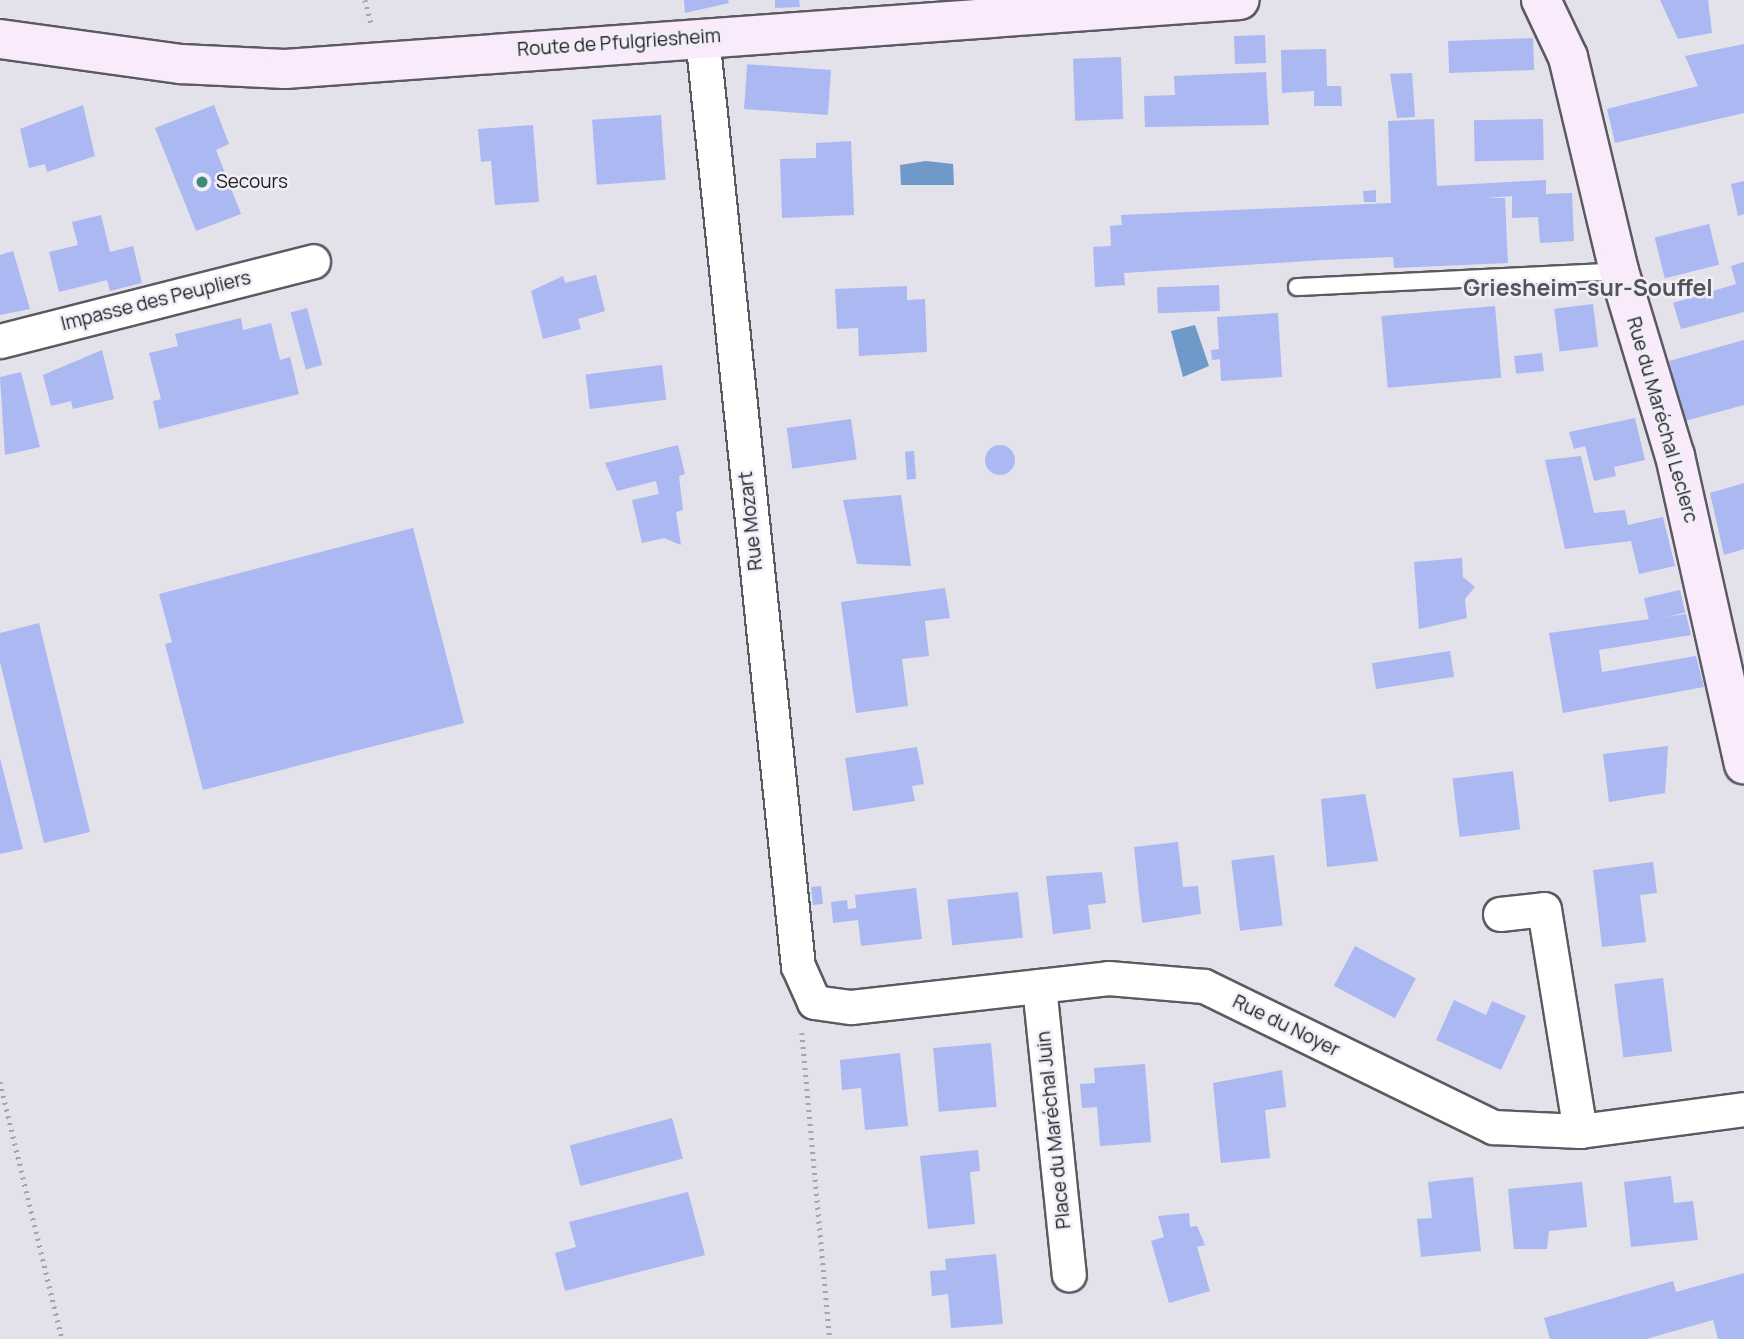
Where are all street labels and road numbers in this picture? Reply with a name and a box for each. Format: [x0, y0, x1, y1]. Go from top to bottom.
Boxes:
street label: Route de Pfulgriesheim [516, 25, 722, 61]
street label: Impasse des Peupliers [59, 266, 253, 336]
street label: Rue du Maréchal Leclerc [1622, 314, 1702, 526]
street label: Rue Mozart [734, 470, 768, 572]
street label: Rue du Noyer [1229, 990, 1343, 1062]
street label: Place du Maréchal Juin [1032, 1030, 1076, 1230]

